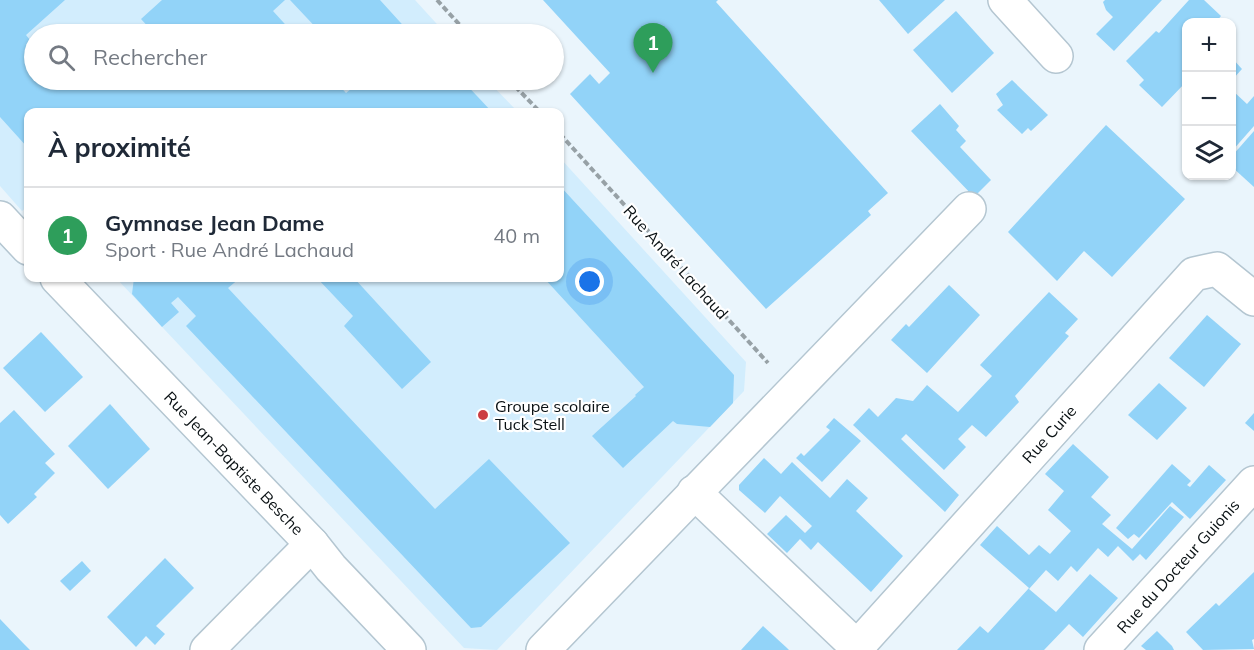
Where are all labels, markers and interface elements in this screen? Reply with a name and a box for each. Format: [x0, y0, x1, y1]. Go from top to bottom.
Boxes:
map controls [1182, 18, 1236, 180]
button: + [1182, 18, 1236, 72]
pin: 1 [634, 23, 672, 73]
search box [24, 24, 564, 90]
icon: search [45, 41, 78, 74]
text: Rechercher [93, 43, 207, 71]
button: − [1182, 72, 1236, 126]
button: layers [1182, 126, 1236, 180]
text: À proximité [48, 131, 191, 164]
street label: Rue André Lachaud [620, 201, 732, 323]
text: Gymnase Jean Dame [105, 209, 324, 237]
text: 1 [62, 223, 74, 248]
text: 40 m [493, 223, 540, 248]
text: Sport · Rue André Lachaud [105, 237, 354, 262]
your location [575, 267, 604, 296]
street label: Rue Jean-Baptiste Besche [160, 387, 308, 539]
place label: Groupe scolaire Tuck Stell [495, 396, 610, 434]
street label: Rue Curie [1018, 401, 1080, 467]
marker: Groupe scolaire Tuck Stell [476, 408, 490, 422]
street label: Rue du Docteur Guionis [1112, 495, 1244, 637]

